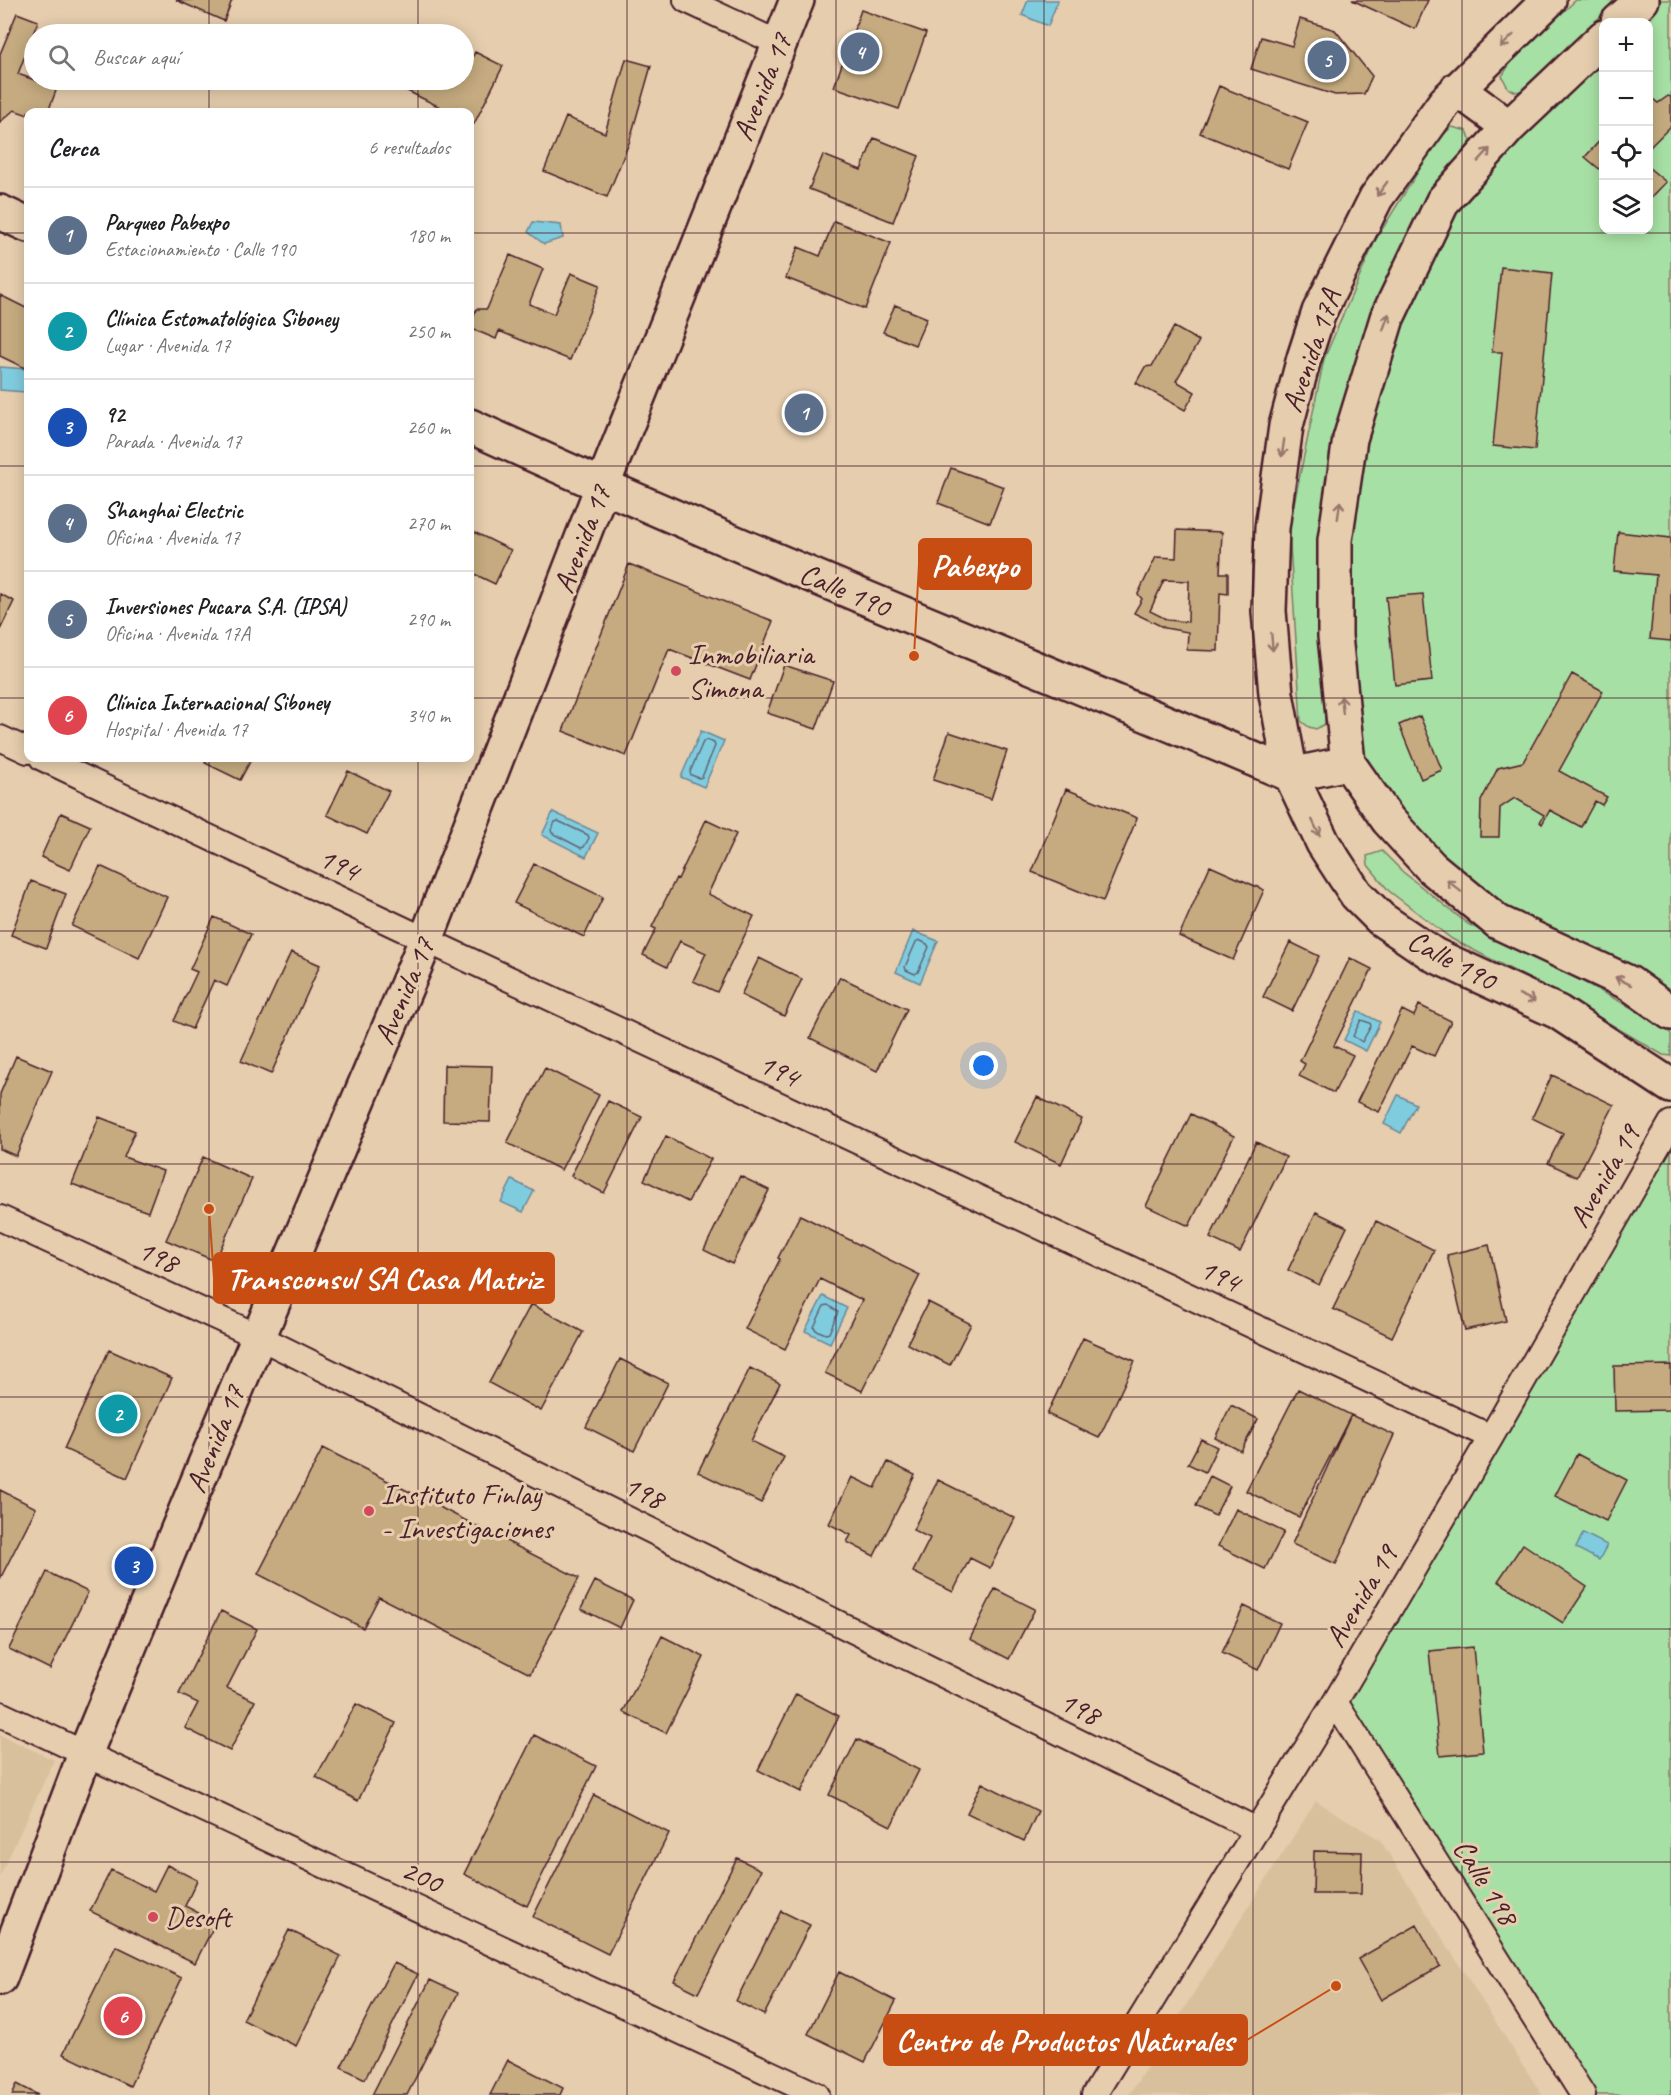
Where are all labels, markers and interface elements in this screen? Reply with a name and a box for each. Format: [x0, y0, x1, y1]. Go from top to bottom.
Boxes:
map controls [1599, 18, 1653, 234]
button: + [1599, 18, 1653, 72]
search box [24, 24, 474, 90]
street label: Avenida 17 [723, 27, 801, 146]
pin: 4 [840, 29, 880, 74]
one-way arrow [1500, 33, 1515, 48]
pin: 5 [1308, 38, 1346, 82]
icon: search [45, 41, 78, 74]
text: Buscar aquí [93, 43, 179, 71]
button: − [1599, 72, 1653, 126]
button: locate [1599, 126, 1653, 180]
text: Cerca [48, 131, 98, 164]
text: 6 resultados [368, 135, 450, 160]
one-way arrow [1477, 148, 1491, 163]
one-way arrow [1376, 180, 1388, 196]
button: layers [1599, 180, 1653, 234]
text: Parqueo Pabexpo [105, 209, 228, 237]
text: 1 [63, 223, 72, 248]
text: 180 m [407, 223, 450, 248]
text: Estacionamiento · Calle 190 [105, 237, 296, 262]
street label: Avenida 17A [1272, 283, 1350, 417]
text: Clínica Estomatológica Siboney [105, 305, 338, 333]
one-way arrow [1382, 313, 1393, 332]
text: 2 [63, 319, 72, 344]
text: 250 m [407, 319, 450, 344]
text: Lugar · Avenida 17 [105, 333, 231, 358]
pin: 1 [784, 390, 824, 436]
text: 92 [105, 401, 125, 429]
text: 3 [63, 415, 72, 440]
text: 260 m [407, 415, 450, 440]
text: Parada · Avenida 17 [105, 429, 242, 454]
one-way arrow [1278, 437, 1289, 457]
street label: Avenida 17 [544, 478, 620, 598]
text: Shanghai Electric [105, 497, 243, 525]
one-way arrow [1334, 501, 1345, 521]
text: 4 [63, 511, 72, 536]
text: 270 m [407, 511, 450, 536]
text: Oficina · Avenida 17 [105, 525, 240, 550]
callout: Pabexpo [919, 539, 1031, 589]
text: Pabexpo [931, 545, 1021, 586]
street label: Calle 190 [794, 554, 898, 627]
text: Inversiones Pucara S.A. (IPSA) [105, 593, 346, 621]
text: 5 [63, 607, 72, 632]
text: 290 m [407, 607, 450, 632]
text: Oficina · Avenida 17A [105, 621, 250, 646]
one-way arrow [1266, 631, 1277, 651]
place label: Inmobiliaria Simona [688, 635, 816, 707]
marker: Inmobiliaria Simona [669, 664, 683, 678]
text: Clínica Internacional Siboney [105, 689, 329, 717]
one-way arrow [1336, 695, 1347, 715]
text: 6 [63, 703, 72, 728]
text: 340 m [407, 703, 450, 728]
text: Hospital · Avenida 17 [105, 717, 248, 742]
one-way arrow [1310, 819, 1322, 837]
street label: 194 [313, 838, 368, 891]
one-way arrow [1447, 879, 1462, 893]
street label: Calle 190 [1401, 921, 1505, 1000]
street label: Avenida 17 [365, 931, 444, 1050]
one-way arrow [1614, 974, 1632, 986]
one-way arrow [1517, 993, 1535, 1004]
street label: 194 [753, 1044, 808, 1097]
your location [969, 1051, 998, 1080]
street label: Avenida 19 [1560, 1116, 1650, 1234]
street label: 198 [132, 1230, 187, 1283]
street label: 194 [1194, 1249, 1249, 1302]
callout: Transconsul SA Casa Matriz [214, 1253, 554, 1303]
text: Transconsul SA Casa Matriz [226, 1258, 546, 1299]
street label: Avenida 17 [176, 1379, 254, 1498]
pin: 2 [98, 1392, 138, 1436]
street label: 198 [617, 1466, 673, 1519]
place label: Instituto Finlay - Investigaciones [381, 1475, 555, 1547]
marker: Instituto Finlay - Investigaciones [362, 1504, 376, 1518]
street label: Avenida 19 [1316, 1536, 1407, 1654]
pin: 3 [114, 1544, 154, 1588]
street label: 198 [1053, 1682, 1109, 1735]
street label: Calle 198 [1445, 1832, 1529, 1934]
street label: 200 [396, 1850, 451, 1903]
place label: Desoft [165, 1898, 233, 1936]
marker: Desoft [146, 1910, 160, 1924]
pin: 6 [104, 1994, 142, 2038]
callout: Centro de Productos Naturales [884, 2015, 1247, 2065]
text: Centro de Productos Naturales [896, 2020, 1237, 2061]

